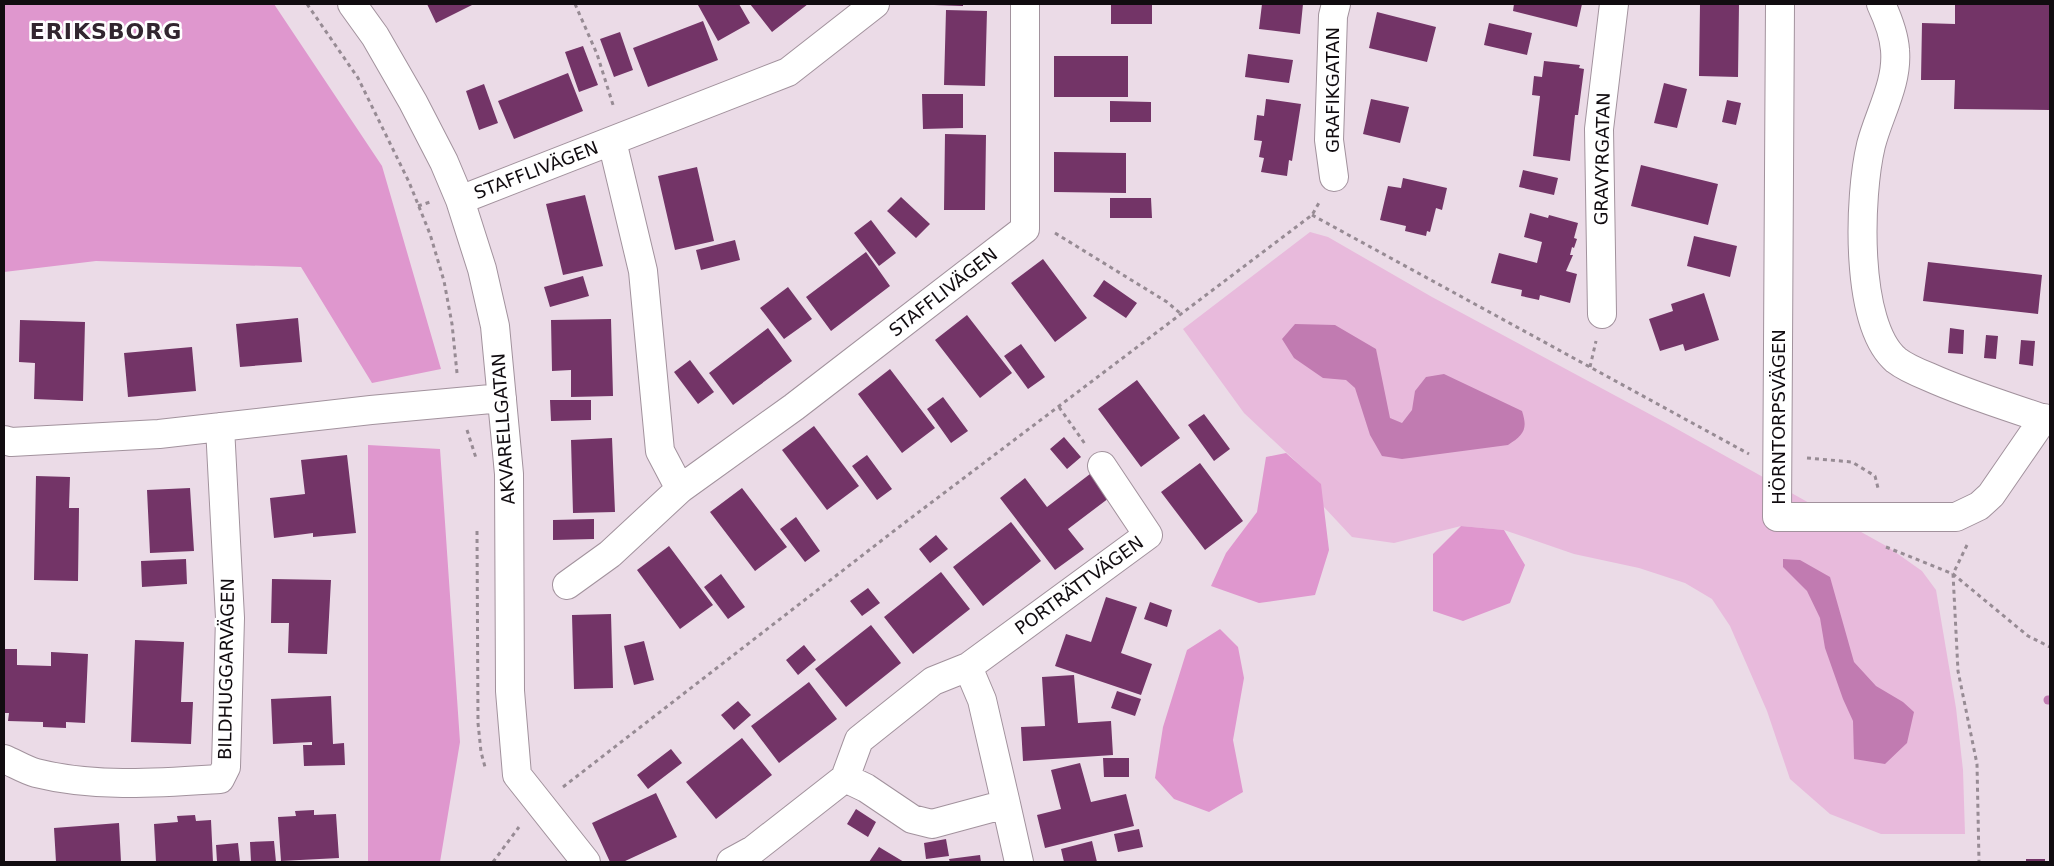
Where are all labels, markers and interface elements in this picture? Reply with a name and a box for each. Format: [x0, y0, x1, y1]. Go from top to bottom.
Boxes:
district label: ERIKSBORG [30, 19, 182, 44]
street label: GRAFIKGATAN [1322, 27, 1343, 153]
street label: GRAVYRGATAN [1590, 92, 1614, 226]
street label: STAFFLIVÄGEN [471, 137, 601, 203]
street label: STAFFLIVÄGEN [885, 243, 1001, 341]
street label: HÖRNTORPSVÄGEN [1768, 329, 1789, 505]
street label: AKVARELLGATAN [487, 353, 519, 505]
street label: PORTRÄTTVÄGEN [1011, 531, 1147, 639]
street label: BILDHUGGARVÄGEN [214, 578, 238, 760]

